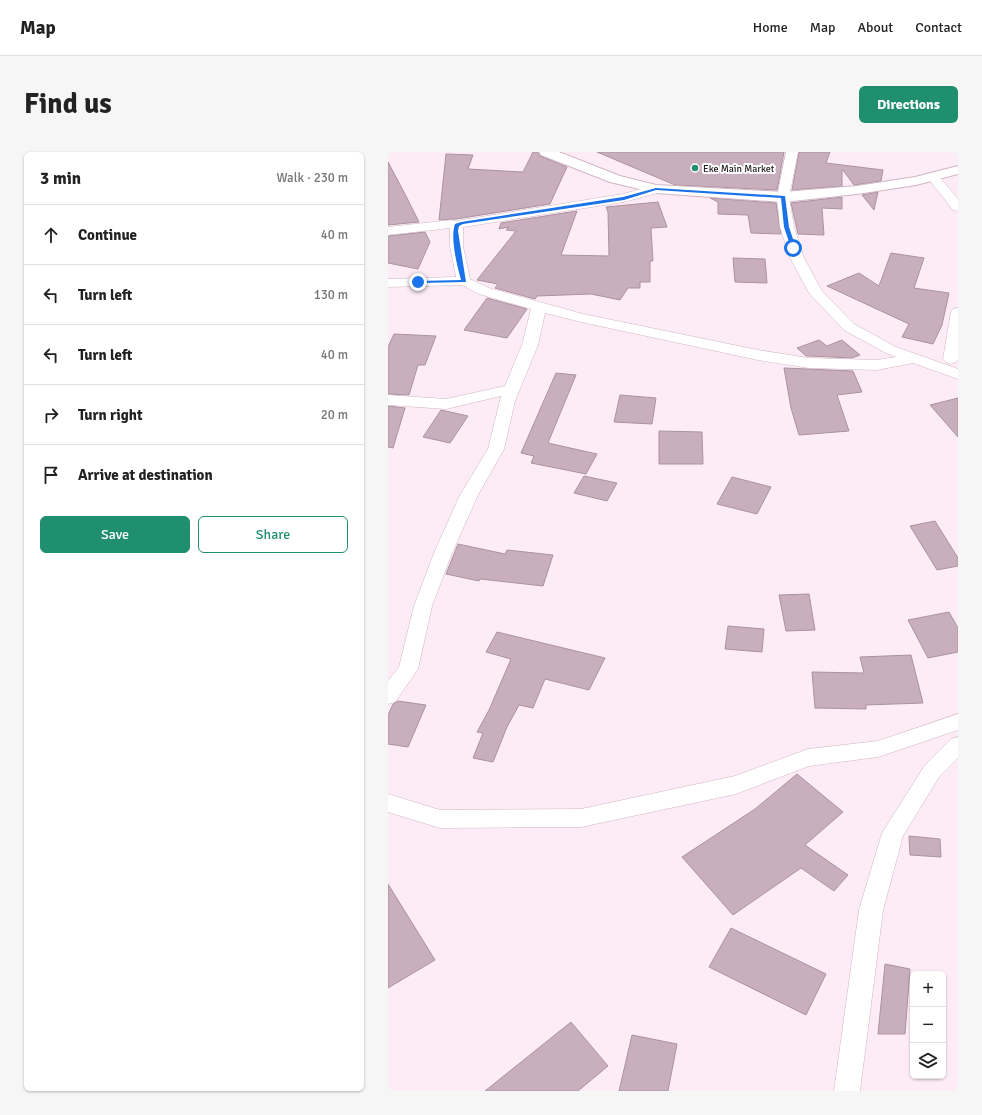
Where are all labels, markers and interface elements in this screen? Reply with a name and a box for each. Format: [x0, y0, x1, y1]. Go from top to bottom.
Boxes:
text: Map [20, 16, 56, 40]
text: Home [753, 19, 788, 36]
text: Map [810, 19, 835, 36]
text: About [857, 19, 893, 36]
text: Contact [915, 19, 962, 36]
button: Directions [859, 86, 958, 123]
text: Find us [24, 87, 112, 121]
marker: Eke Main Market [690, 163, 700, 173]
place label: Eke Main Market [703, 163, 775, 175]
text: 3 min [40, 168, 81, 189]
text: Walk · 230 m [277, 170, 348, 186]
icon: ahead [40, 224, 62, 246]
text: Continue [78, 226, 137, 244]
text: 40 m [321, 227, 348, 243]
route start [784, 239, 802, 257]
route end [409, 273, 427, 291]
icon: left [40, 284, 62, 306]
text: Turn left [78, 286, 132, 304]
text: 130 m [314, 287, 348, 303]
icon: left [40, 344, 62, 366]
text: Turn left [78, 346, 132, 364]
text: 40 m [321, 347, 348, 363]
icon: right [40, 404, 62, 426]
text: Turn right [78, 406, 143, 424]
text: 20 m [321, 407, 348, 423]
icon: arrive [40, 464, 62, 486]
text: Arrive at destination [78, 466, 213, 484]
button: Save [40, 516, 190, 553]
button: Share [198, 516, 348, 553]
map controls [910, 971, 946, 1079]
button: + [910, 971, 946, 1007]
button: − [910, 1007, 946, 1043]
button: layers [910, 1043, 946, 1079]

